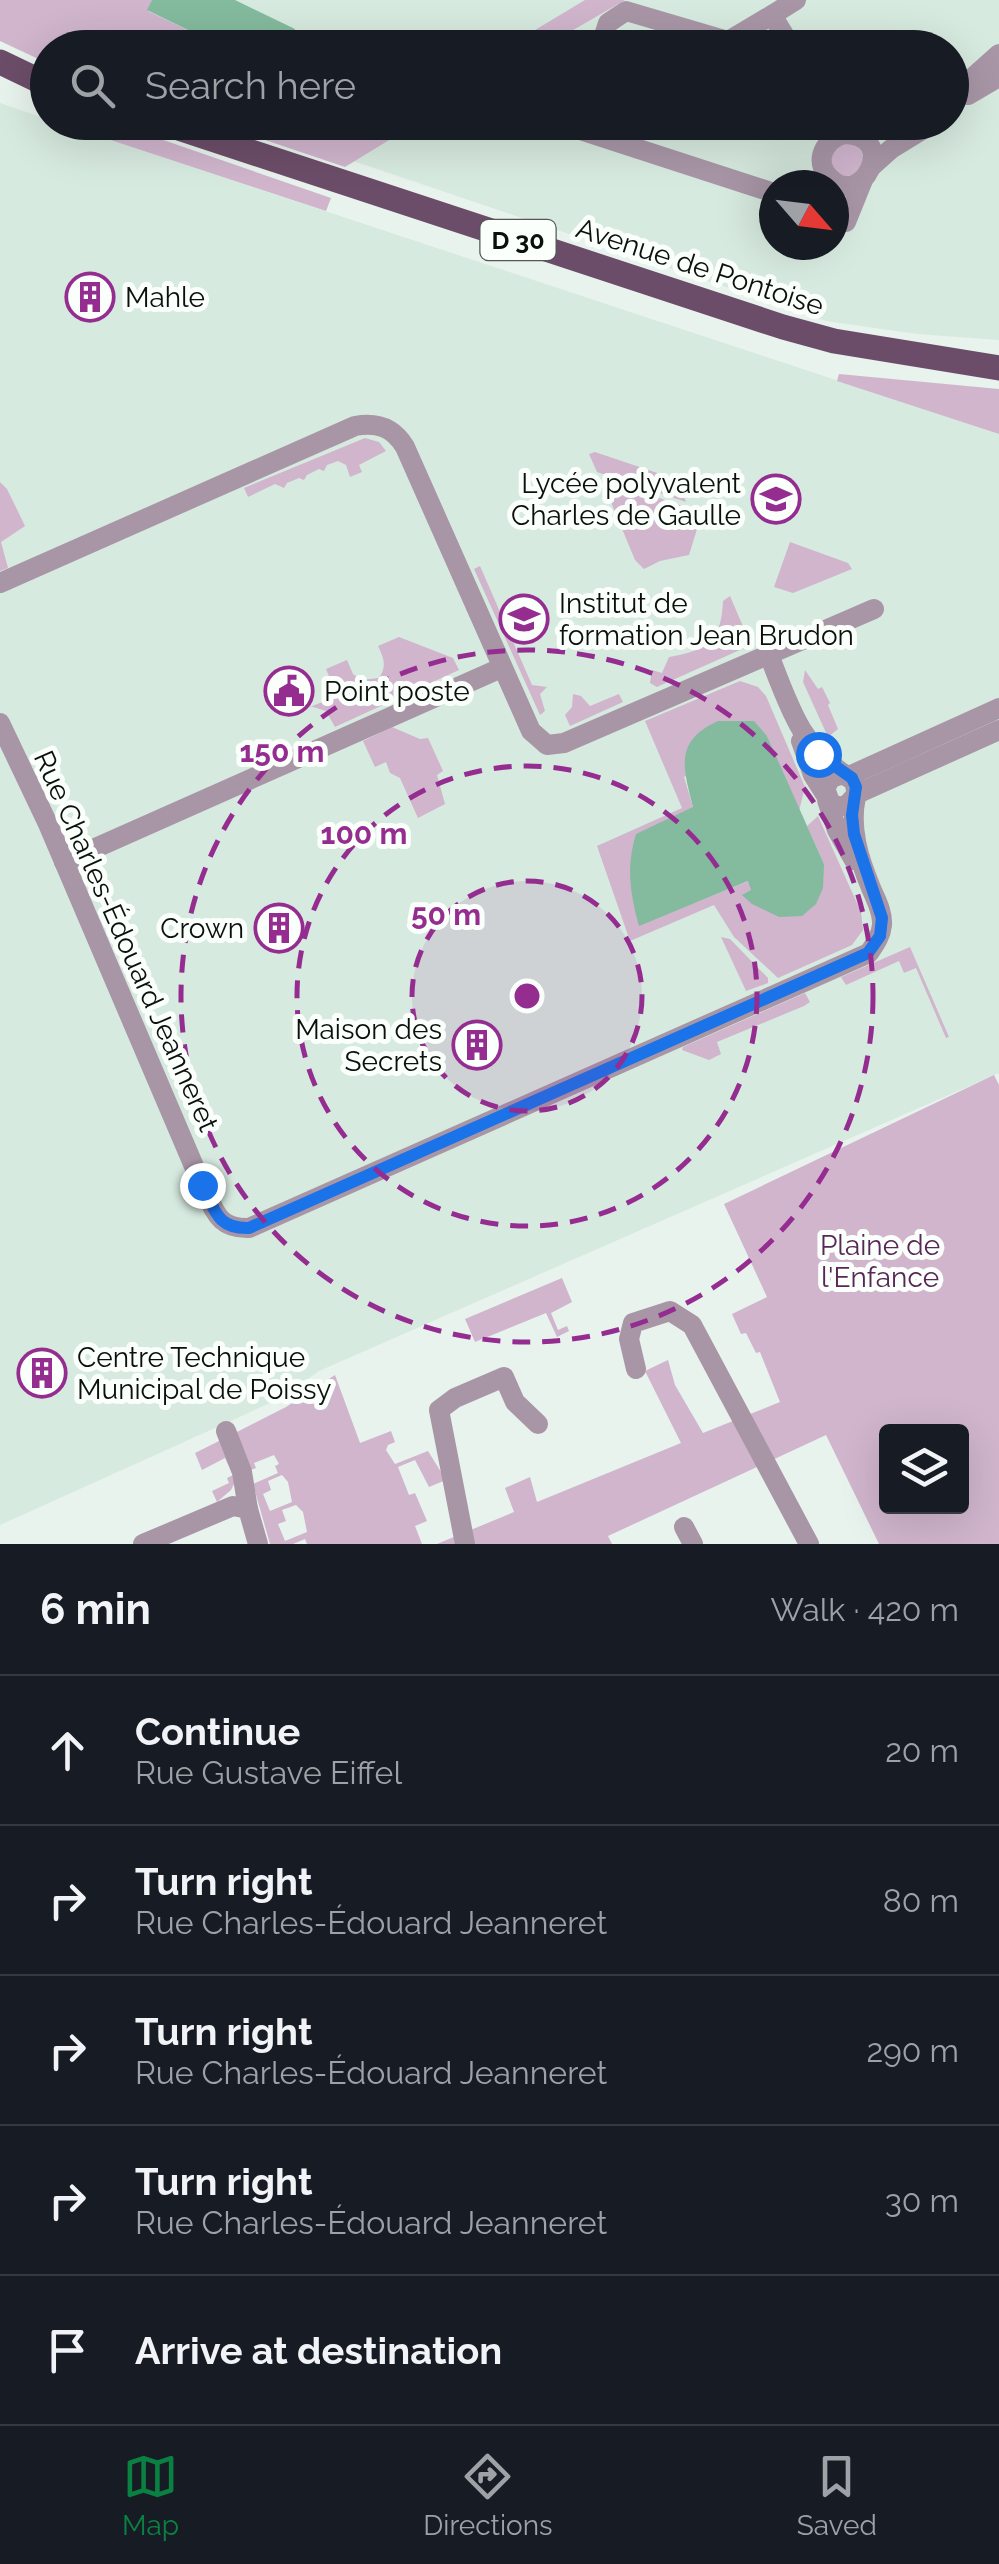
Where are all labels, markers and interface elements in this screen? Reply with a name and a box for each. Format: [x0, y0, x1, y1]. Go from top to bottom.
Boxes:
search box [30, 30, 969, 140]
icon: search [65, 58, 120, 113]
text: Search here [145, 63, 356, 108]
north arrow [759, 170, 849, 260]
street label: Avenue de Pontoise [572, 211, 828, 323]
road number: D 30 [480, 220, 556, 260]
building icon: Mahle [64, 271, 116, 323]
place label: Mahle [125, 281, 205, 314]
place label: Lycée polyvalent Charles de Gaulle [511, 467, 742, 532]
school or university icon: Lycée polyvalent Charles de Gaulle [750, 473, 802, 525]
place label: Institut de formation Jean Brudon [559, 587, 854, 652]
school or university icon: Institut de formation Jean Brudon [498, 593, 550, 645]
public building icon: Point poste [263, 665, 315, 717]
place label: Point poste [324, 675, 470, 708]
route start [796, 732, 842, 778]
text: 150 m [240, 734, 325, 769]
street label: Rue Charles-Édouard Jeanneret [27, 746, 225, 1137]
text: 100 m [321, 816, 407, 851]
text: 50 m [411, 897, 481, 932]
building icon: Crown [253, 902, 305, 954]
place label: Crown [160, 912, 244, 945]
centre of rings [509, 978, 545, 1014]
place label: Maison des Secrets [295, 1013, 442, 1078]
building icon: Maison des Secrets [451, 1019, 503, 1071]
route end [180, 1163, 226, 1209]
park label: Plaine de l'Enfance [820, 1229, 940, 1294]
place label: Centre Technique Municipal de Poissy [77, 1341, 331, 1406]
building icon: Centre Technique Municipal de Poissy [16, 1347, 68, 1399]
map controls [879, 1424, 969, 1514]
button: layers [879, 1424, 969, 1514]
text: 6 min [40, 1585, 151, 1634]
text: Walk · 420 m [770, 1591, 959, 1628]
text: Continue [135, 1709, 300, 1754]
icon: ahead [40, 1723, 95, 1778]
text: 20 m [885, 1732, 959, 1769]
text: Rue Gustave Eiffel [135, 1754, 402, 1791]
text: Turn right [135, 1859, 312, 1904]
icon: right [40, 1873, 95, 1928]
text: 80 m [883, 1882, 959, 1919]
text: Rue Charles-Édouard Jeanneret [135, 1904, 607, 1941]
text: Turn right [135, 2009, 312, 2054]
icon: right [40, 2023, 95, 2078]
text: 290 m [866, 2032, 959, 2069]
text: Rue Charles-Édouard Jeanneret [135, 2054, 607, 2091]
text: Turn right [135, 2159, 312, 2204]
icon: right [40, 2173, 95, 2228]
text: 30 m [885, 2182, 959, 2219]
text: Rue Charles-Édouard Jeanneret [135, 2204, 607, 2241]
icon: arrive [40, 2323, 95, 2378]
text: Arrive at destination [135, 2328, 502, 2373]
tab: Map [122, 2449, 179, 2542]
tab: Directions [423, 2449, 553, 2542]
tab: Saved [797, 2449, 877, 2542]

